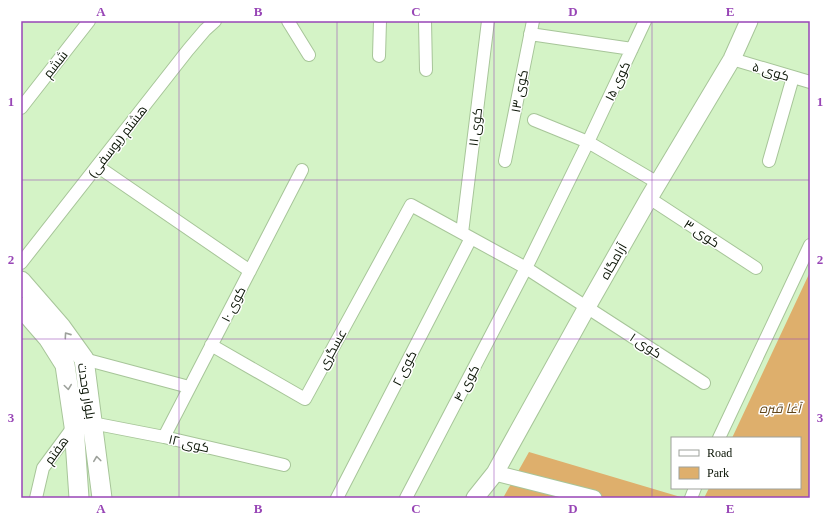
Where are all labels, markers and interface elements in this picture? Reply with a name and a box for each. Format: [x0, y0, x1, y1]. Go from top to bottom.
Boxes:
text: A [96, 4, 106, 19]
text: B [254, 4, 263, 19]
text: C [411, 4, 421, 19]
text: D [568, 4, 578, 19]
text: E [726, 4, 734, 19]
street label: ششم [40, 48, 72, 82]
street label: کوی ۱۵ [602, 59, 633, 103]
street label: کوی ۵ [751, 59, 791, 84]
street label: کوی ۱۳ [508, 68, 531, 114]
text: 1 [8, 94, 14, 109]
text: 1 [817, 94, 823, 109]
street label: هشتم (یوسفی) [85, 102, 152, 182]
street label: کوی ۱۱ [466, 107, 485, 147]
street label: کوی ۳ [681, 216, 722, 250]
street label: آرامگاه [597, 240, 630, 282]
text: 2 [8, 252, 14, 267]
text: 2 [817, 252, 823, 267]
street label: کوی ۱۰ [218, 284, 249, 324]
street label: عسگری [315, 327, 350, 372]
street label: کوی ۱ [627, 330, 664, 361]
one-way arrow [65, 333, 72, 340]
street label: کوی ۲ [389, 348, 420, 388]
street label: بلوار وحدت [75, 362, 98, 420]
street label: کوی ۴ [451, 362, 482, 404]
one-way arrow [63, 384, 72, 390]
park label: آغا قبره [759, 401, 803, 416]
text: 3 [8, 410, 15, 425]
text: 3 [817, 410, 824, 425]
street label: کوی ۱۲ [167, 432, 211, 455]
street label: هفتم [41, 433, 73, 468]
legend [671, 437, 801, 489]
text: Road [707, 446, 732, 460]
one-way arrow [93, 456, 102, 462]
text: Park [707, 466, 729, 480]
text: A [96, 501, 106, 516]
text: B [254, 501, 263, 516]
text: C [411, 501, 421, 516]
text: D [568, 501, 578, 516]
text: E [726, 501, 734, 516]

